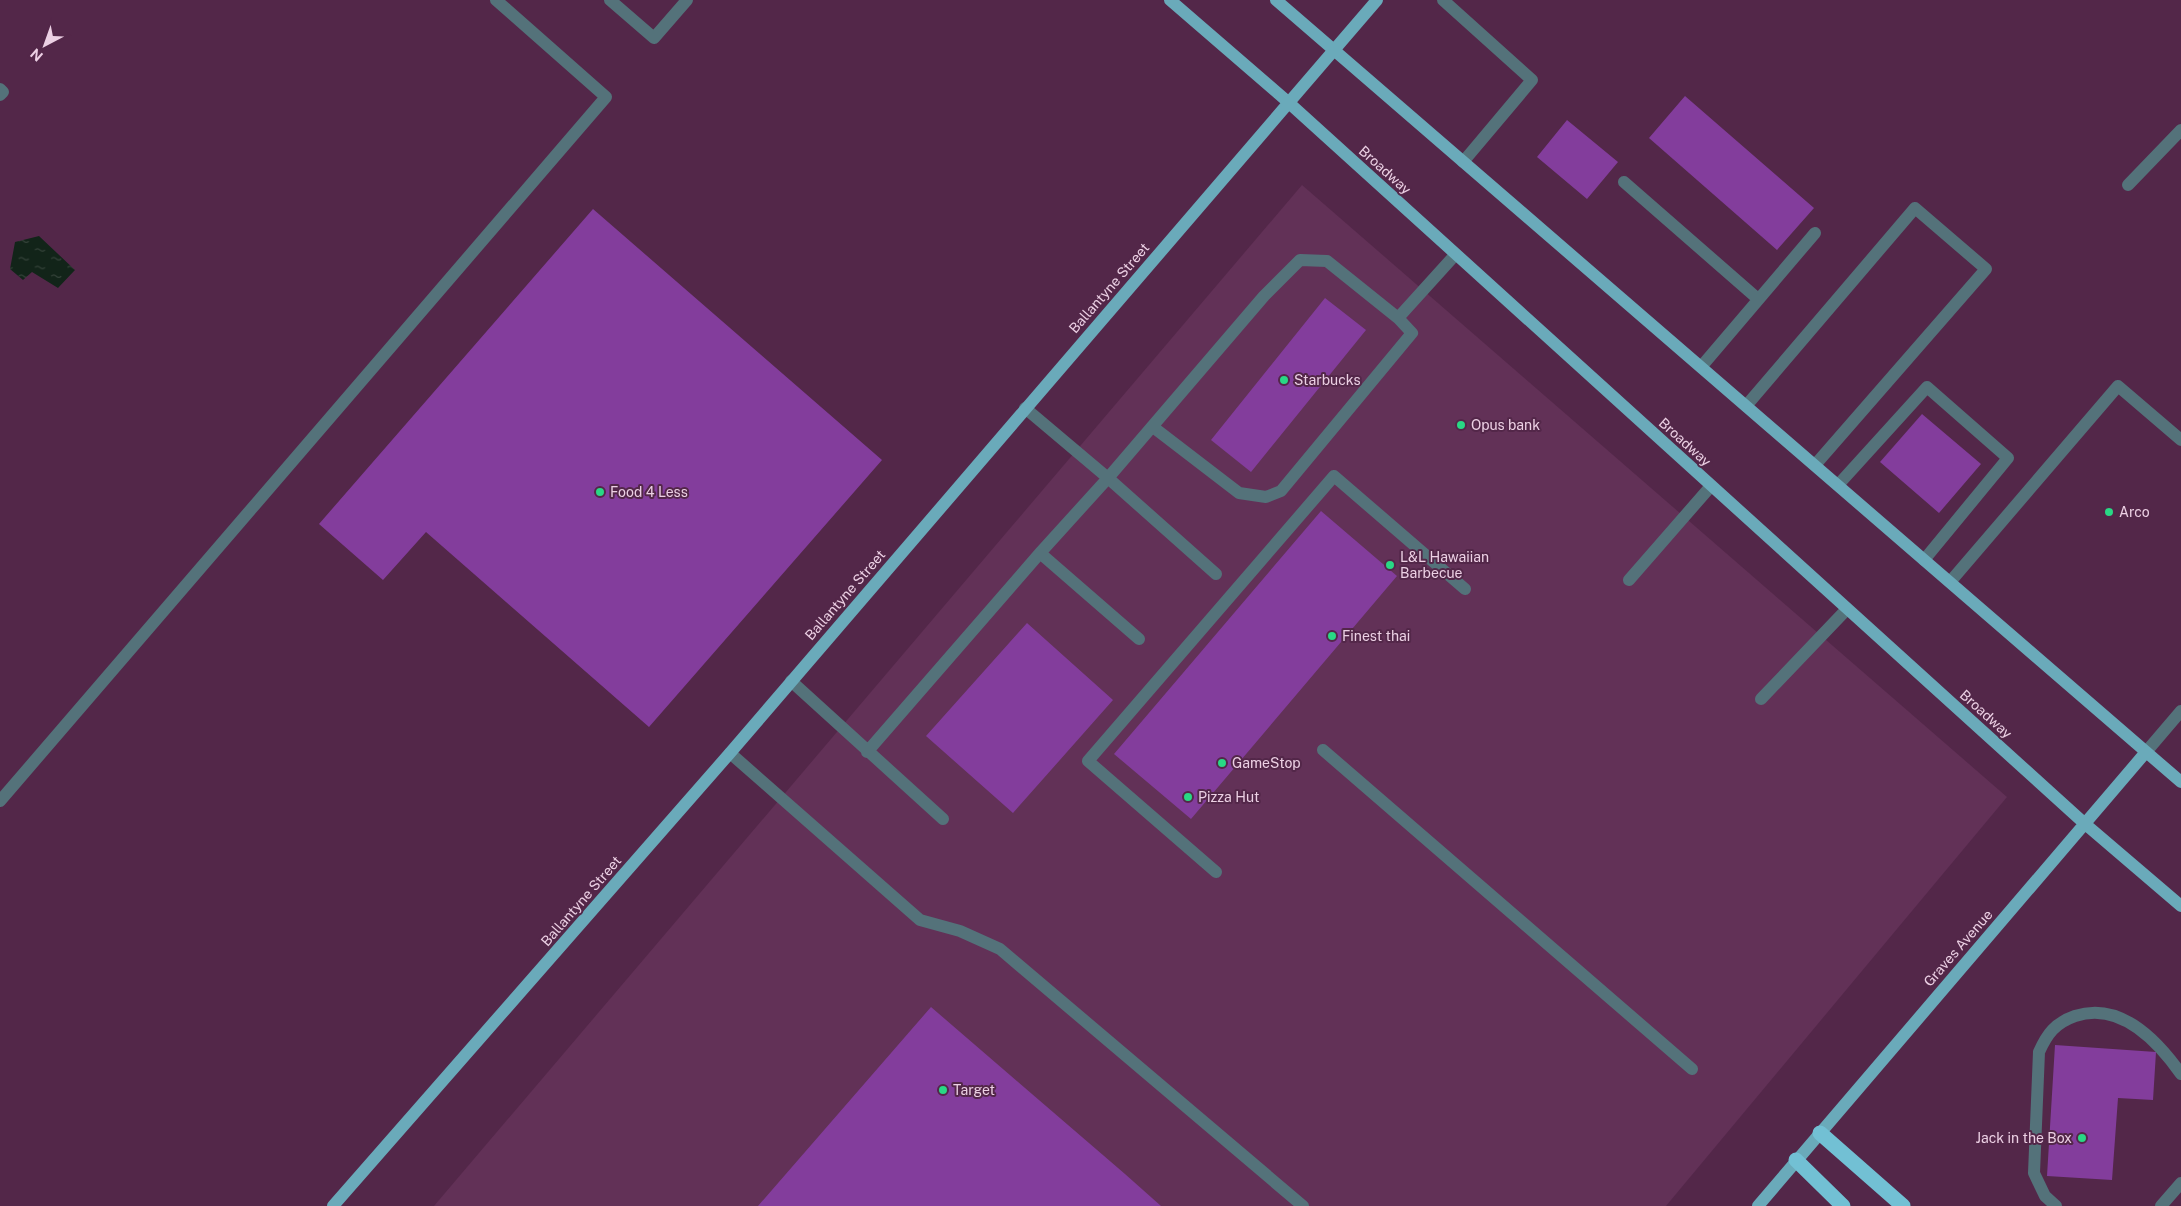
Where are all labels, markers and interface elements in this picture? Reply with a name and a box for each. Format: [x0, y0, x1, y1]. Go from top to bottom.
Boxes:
north arrow [20, 20, 70, 70]
text: N [27, 45, 46, 64]
street label: Broadway [1356, 143, 1415, 198]
street label: Ballantyne Street [1066, 240, 1152, 336]
place label: Starbucks [1294, 372, 1360, 388]
marker: Starbucks [1278, 374, 1290, 386]
street label: Broadway [1656, 415, 1715, 470]
place label: Opus bank [1471, 417, 1540, 433]
marker: Opus bank [1455, 419, 1467, 431]
place label: Food 4 Less [610, 484, 688, 500]
marker: Food 4 Less [594, 486, 606, 498]
place label: Arco [2119, 504, 2150, 520]
marker: Arco [2103, 506, 2115, 518]
street label: Ballantyne Street [802, 547, 888, 643]
place label: L&L Hawaiian Barbecue [1400, 549, 1489, 581]
marker: L&L Hawaiian Barbecue [1384, 559, 1396, 571]
place label: Finest thai [1342, 628, 1410, 644]
marker: Finest thai [1326, 630, 1338, 642]
street label: Broadway [1957, 687, 2016, 742]
place label: GameStop [1232, 755, 1301, 771]
marker: GameStop [1216, 757, 1228, 769]
place label: Pizza Hut [1198, 789, 1260, 805]
marker: Pizza Hut [1182, 791, 1194, 803]
street label: Ballantyne Street [538, 853, 624, 949]
street label: Graves Avenue [1920, 906, 1996, 990]
place label: Target [953, 1082, 995, 1098]
marker: Target [937, 1084, 949, 1096]
place label: Jack in the Box [1975, 1130, 2072, 1146]
marker: Jack in the Box [2076, 1132, 2088, 1144]

